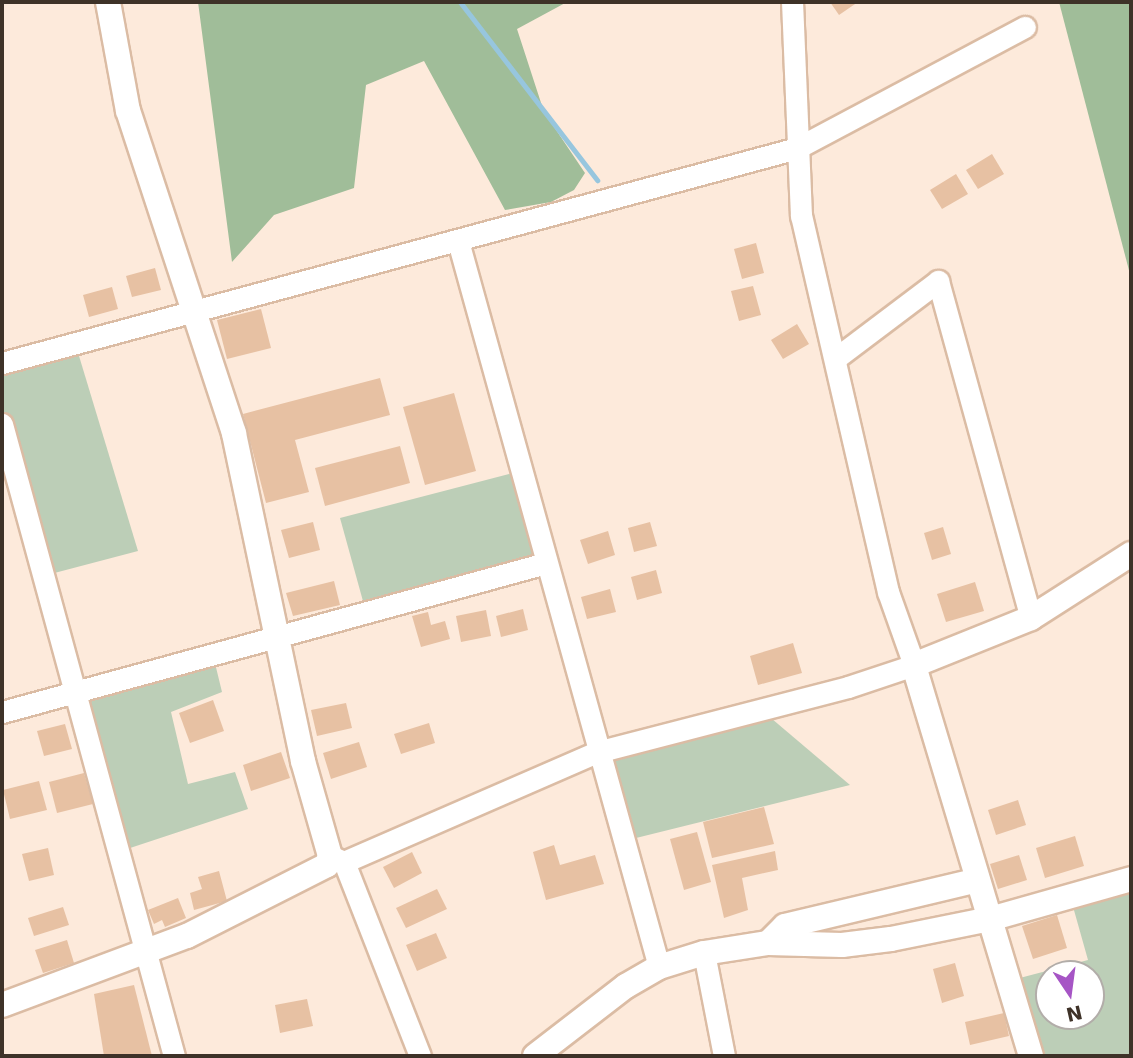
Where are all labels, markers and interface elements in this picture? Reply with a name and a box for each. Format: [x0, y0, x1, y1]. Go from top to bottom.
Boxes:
north arrow [1035, 960, 1105, 1030]
text: N [1064, 1001, 1084, 1026]

